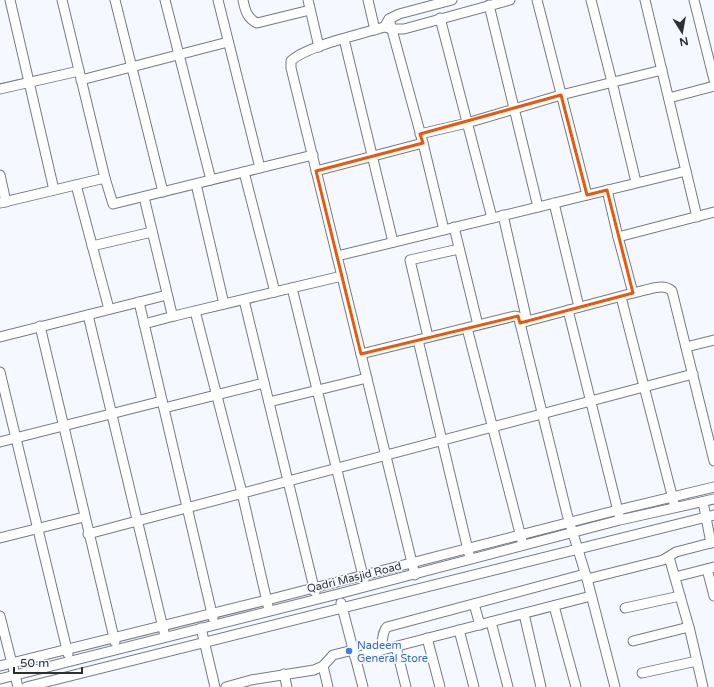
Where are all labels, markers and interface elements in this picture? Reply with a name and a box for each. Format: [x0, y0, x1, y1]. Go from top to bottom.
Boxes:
north arrow [662, 12, 702, 52]
text: N [678, 34, 689, 49]
street label: Qadri Masjid Road [306, 559, 403, 596]
place label: Nadeem General Store [357, 639, 428, 665]
marker: Nadeem General Store [344, 646, 354, 656]
scale bar [14, 649, 82, 675]
text: 50 m [20, 656, 49, 670]

